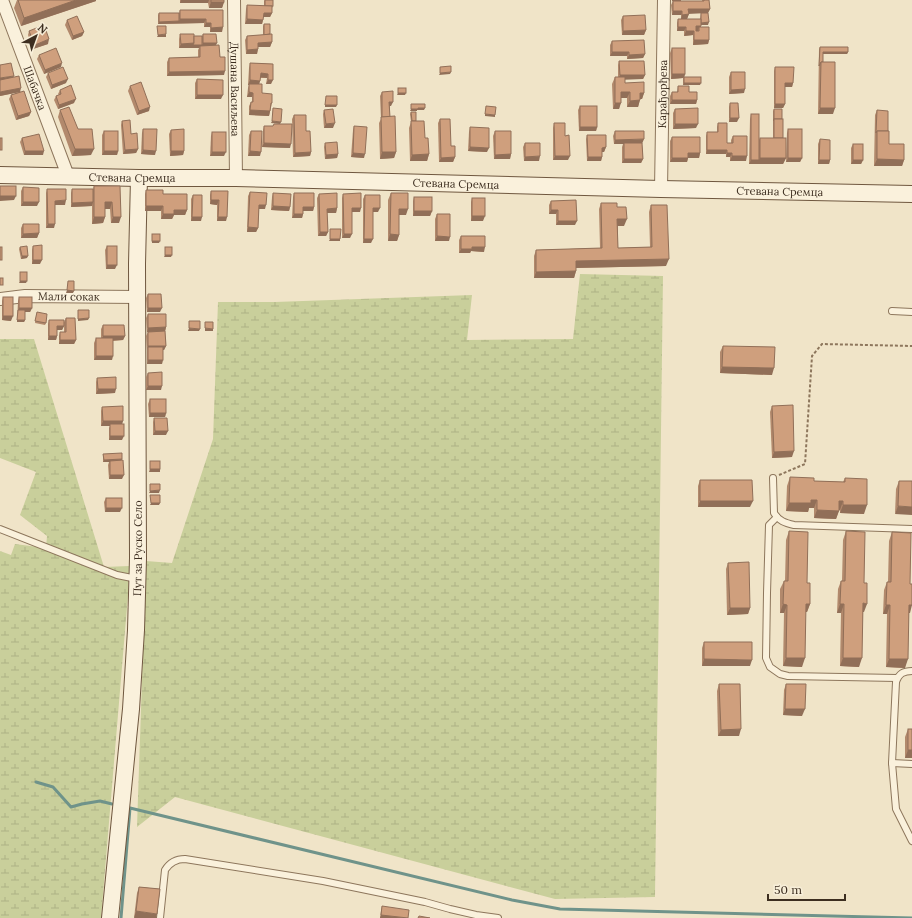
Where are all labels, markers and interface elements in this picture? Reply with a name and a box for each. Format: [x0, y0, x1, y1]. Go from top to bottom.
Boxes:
north arrow [16, 16, 56, 56]
text: N [35, 20, 51, 37]
street label: Душана Васиљева [227, 42, 243, 137]
street label: Карађорђева [655, 59, 670, 128]
street label: Шабачка [20, 64, 50, 112]
street label: Стевана Сремца [88, 170, 176, 185]
street label: Стевана Сремца [412, 176, 500, 192]
street label: Стевана Сремца [736, 184, 824, 199]
street label: Мали сокак [38, 289, 100, 304]
street label: Пут за Руско Село [130, 500, 145, 596]
scale bar [768, 876, 845, 902]
text: 50 m [774, 882, 802, 897]

